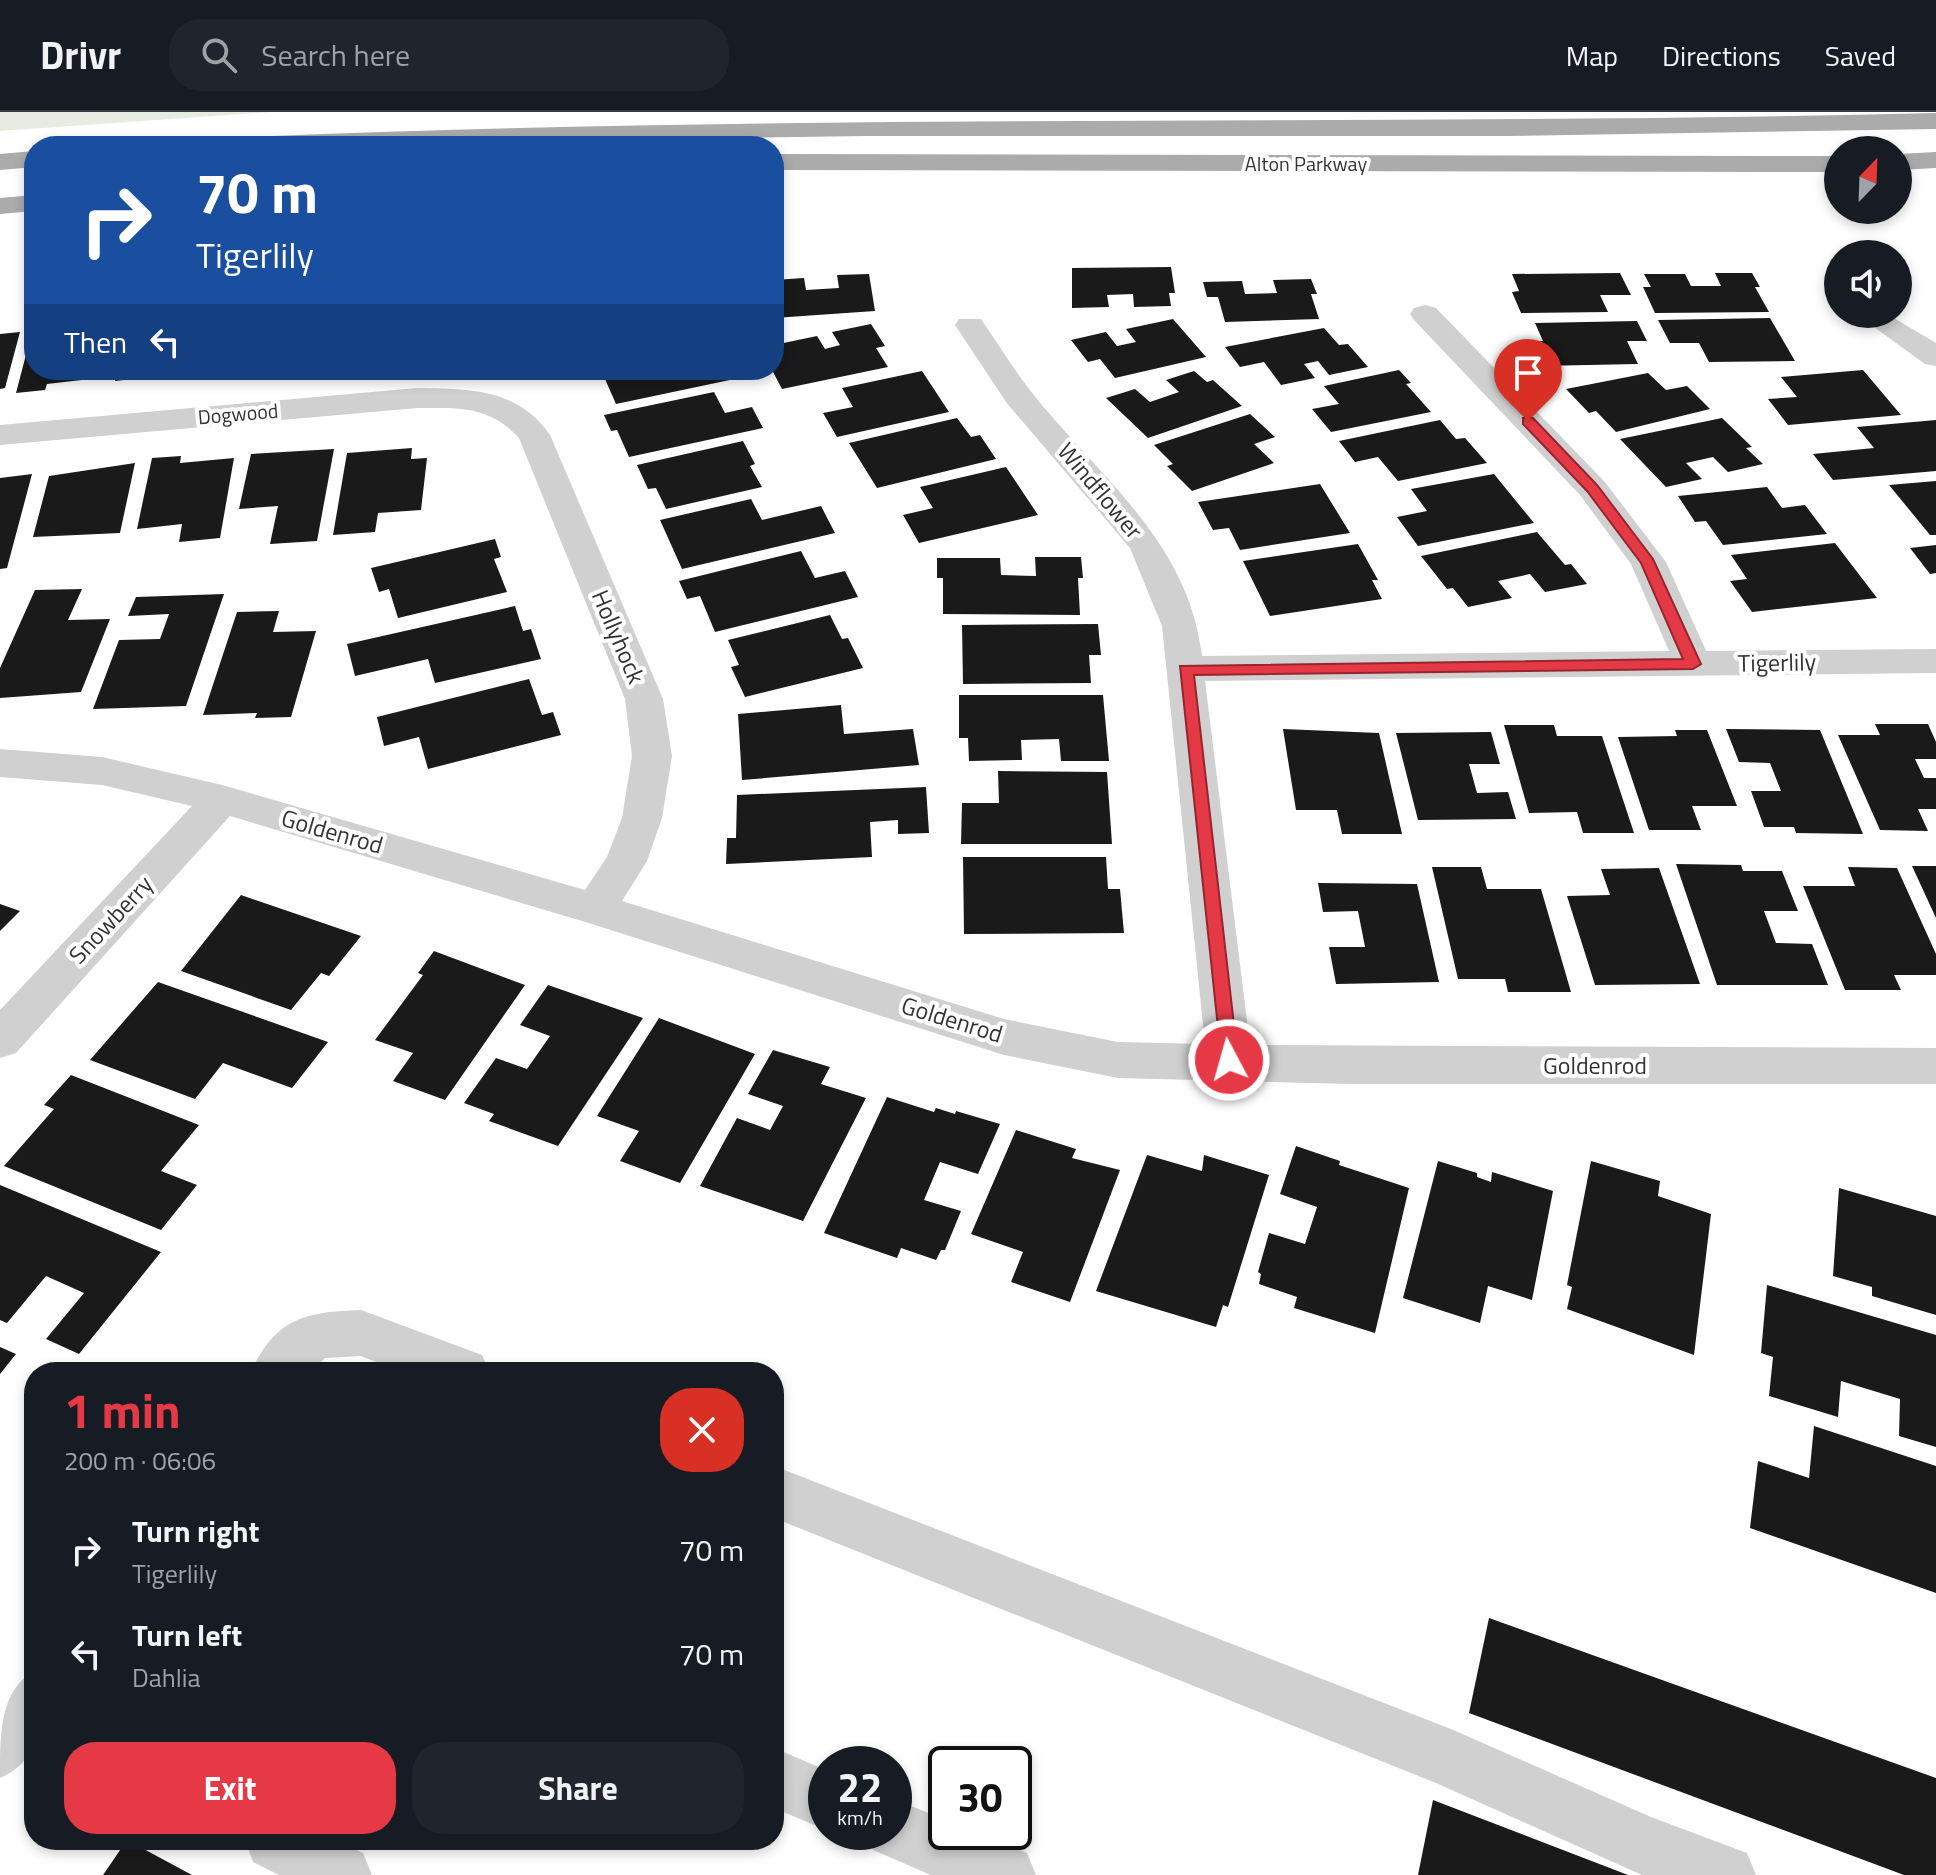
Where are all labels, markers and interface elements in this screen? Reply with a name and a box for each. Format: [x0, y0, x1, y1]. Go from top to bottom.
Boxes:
search box [169, 19, 729, 91]
text: Drivr [40, 26, 121, 84]
text: Search here [261, 32, 410, 78]
icon: search [197, 33, 241, 77]
text: Map [1566, 34, 1618, 77]
text: Directions [1662, 34, 1781, 77]
text: Saved [1825, 34, 1896, 77]
north arrow [1824, 136, 1912, 224]
map controls [1824, 136, 1912, 328]
street label: Alton Parkway [1245, 148, 1367, 179]
text: 70 m [196, 150, 318, 235]
icon: right [64, 168, 168, 272]
text: Tigerlily [196, 227, 314, 282]
button: sound [1824, 240, 1912, 328]
text: Then [64, 319, 127, 365]
icon: left [143, 320, 187, 364]
pin [1494, 339, 1562, 421]
icon: arrive [1506, 351, 1550, 395]
street label: Dogwood [196, 395, 279, 432]
street label: Windflower [1049, 434, 1152, 547]
street label: Hollyhock [583, 584, 655, 690]
street label: Tigerlily [1737, 643, 1817, 681]
street label: Goldenrod [277, 799, 387, 863]
street label: Snowberry [60, 867, 161, 972]
street label: Goldenrod [897, 987, 1007, 1051]
position arrow [1187, 1018, 1271, 1102]
street label: Goldenrod [1543, 1047, 1647, 1083]
text: 1 min [64, 1374, 181, 1447]
button: close [660, 1388, 744, 1472]
text: 200 m · 06:06 [64, 1441, 216, 1480]
text: Turn right [132, 1508, 260, 1554]
text: 70 m [679, 1527, 744, 1573]
icon: right [64, 1528, 108, 1572]
text: Tigerlily [132, 1554, 217, 1593]
text: Turn left [132, 1612, 242, 1658]
text: 70 m [679, 1631, 744, 1677]
icon: left [64, 1632, 108, 1676]
text: Dahlia [132, 1658, 200, 1697]
button: Exit [64, 1742, 396, 1834]
button: Share [412, 1742, 744, 1834]
speed limit sign: 30 [928, 1746, 1032, 1850]
text: 22 [838, 1757, 882, 1818]
text: km/h [837, 1802, 883, 1833]

